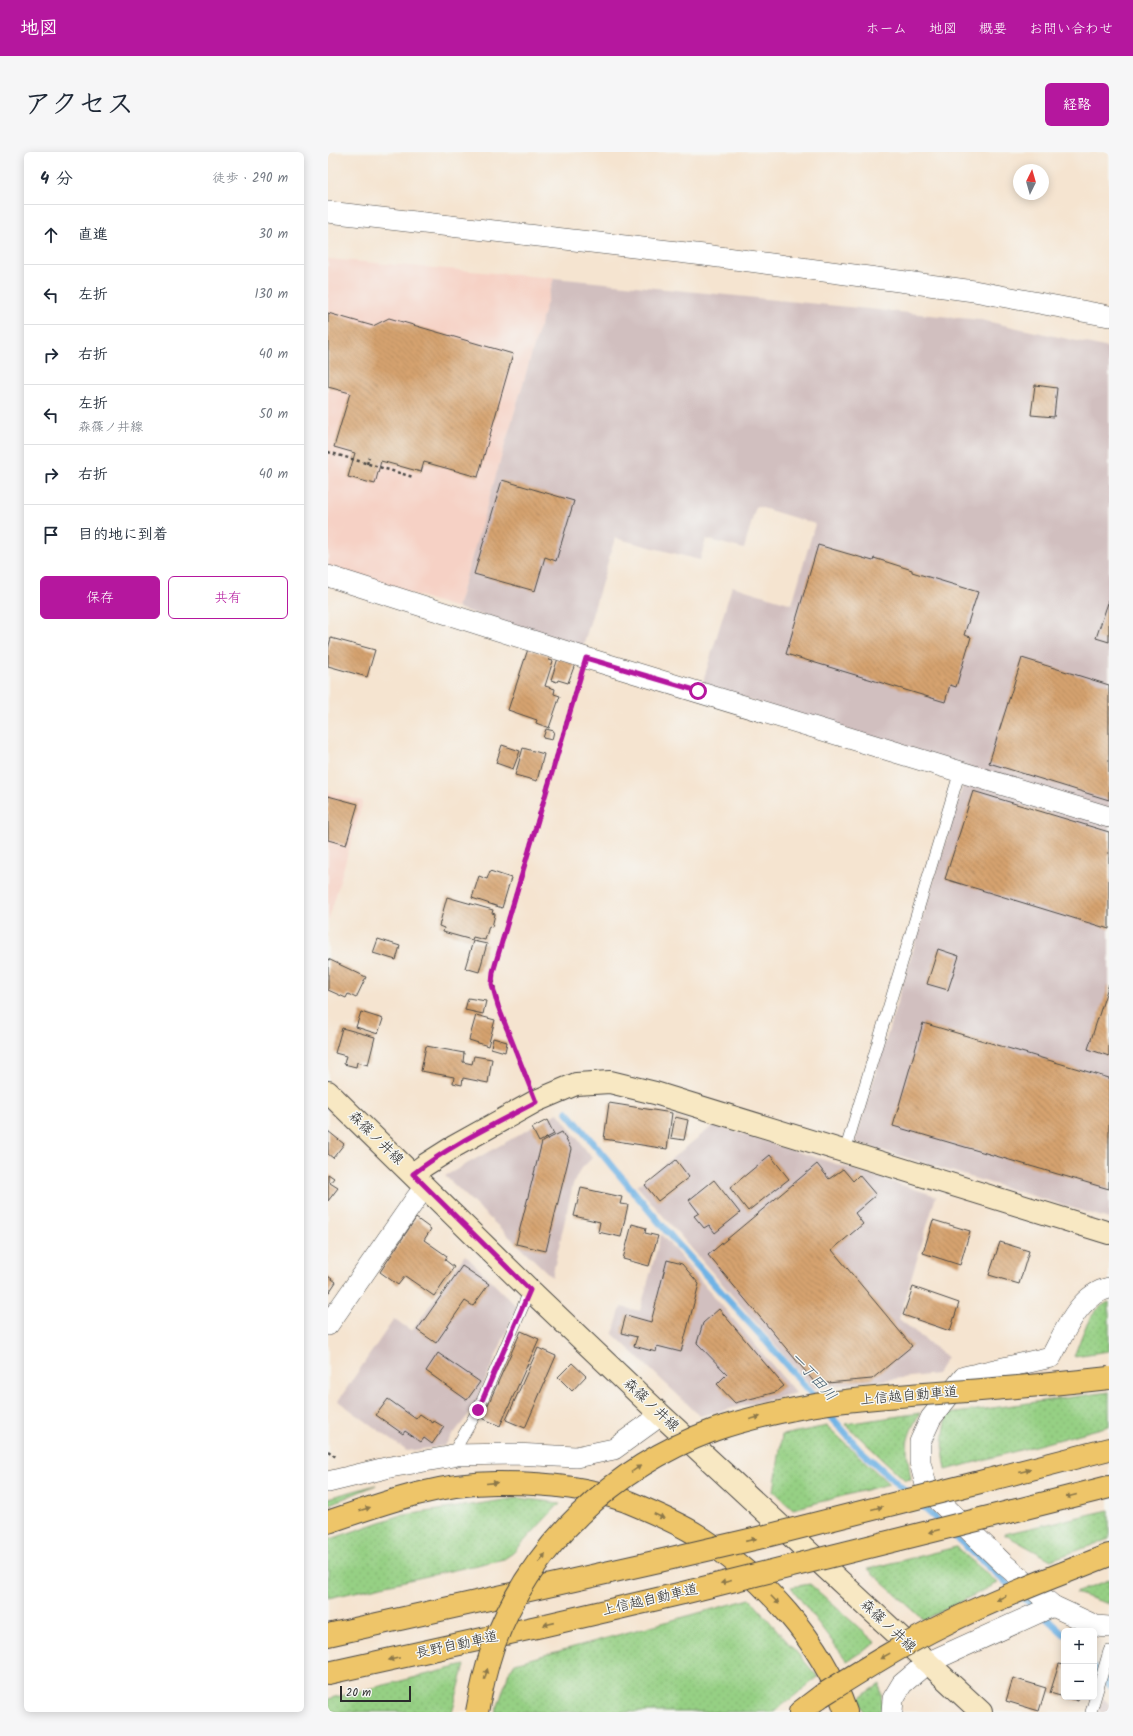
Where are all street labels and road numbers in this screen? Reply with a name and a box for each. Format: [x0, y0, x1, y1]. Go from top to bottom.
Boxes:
street label: 森篠ノ井線 [343, 1106, 409, 1170]
street label: 森篠ノ井線 [618, 1373, 684, 1437]
street label: 上信越自動車道 [859, 1381, 959, 1411]
street label: 上信越自動車道 [600, 1578, 700, 1622]
street label: 森篠ノ井線 [855, 1594, 921, 1658]
street label: 長野自動車道 [414, 1626, 500, 1664]

